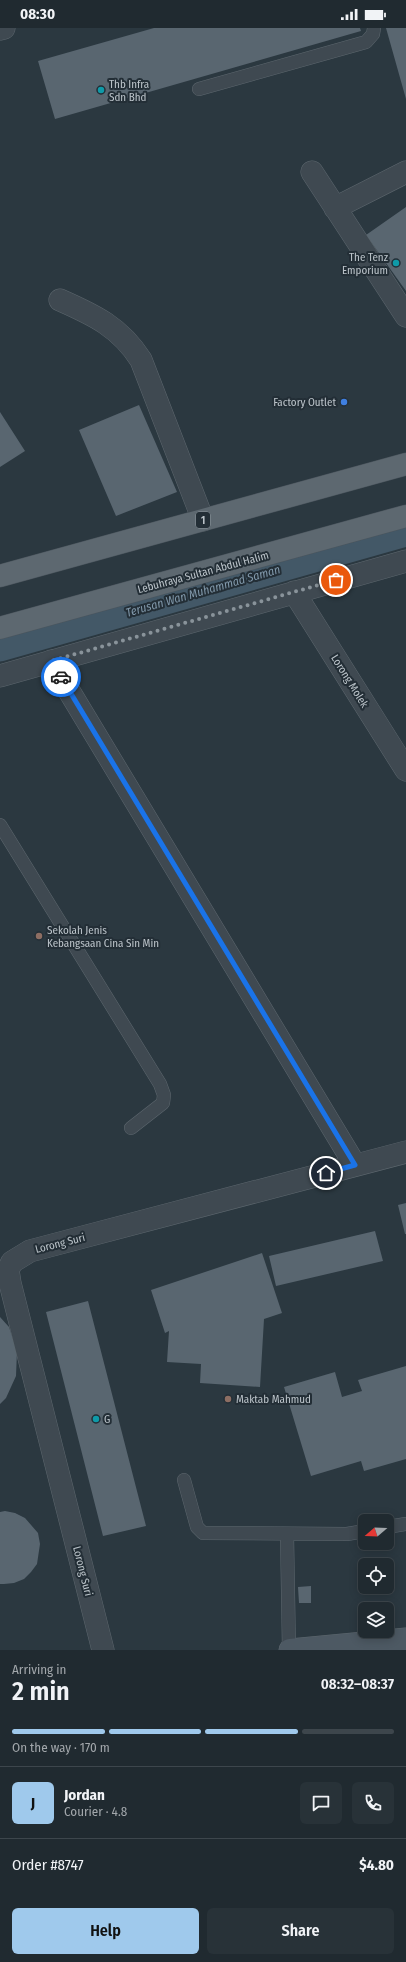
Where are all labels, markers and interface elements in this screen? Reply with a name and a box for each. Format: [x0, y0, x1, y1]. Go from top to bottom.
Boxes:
text: 08:30 [20, 5, 55, 23]
place label: Thb Infra Sdn Bhd [109, 78, 149, 104]
marker: Thb Infra Sdn Bhd [96, 85, 106, 95]
place label: The Tenz Emporium [342, 251, 389, 277]
marker: The Tenz Emporium [391, 258, 401, 268]
place label: Factory Outlet [273, 396, 336, 409]
marker: Factory Outlet [339, 397, 349, 407]
road number: 1 [196, 512, 210, 528]
street label: Lebuhraya Sultan Abdul Halim [136, 549, 270, 596]
water label: Terusan Wan Muhammad Saman [124, 562, 282, 620]
pin [319, 563, 353, 597]
icon: bag [325, 569, 347, 591]
street label: Lorong Molek [328, 652, 372, 711]
courier [41, 657, 81, 697]
icon: car [50, 666, 72, 688]
place label: Sekolah Jenis Kebangsaan Cina Sin Min [47, 924, 159, 950]
marker: Sekolah Jenis Kebangsaan Cina Sin Min [34, 931, 44, 941]
pin [309, 1156, 343, 1190]
icon: home [315, 1162, 337, 1184]
street label: Lorong Suri [34, 1231, 87, 1256]
place label: Maktab Mahmud [236, 1393, 311, 1406]
marker: Maktab Mahmud [223, 1394, 233, 1404]
place label: G [104, 1413, 110, 1426]
marker: G [91, 1414, 101, 1424]
north arrow [358, 1514, 394, 1550]
map controls [358, 1514, 394, 1638]
street label: Lorong Suri [70, 1545, 95, 1598]
button: locate [358, 1558, 394, 1594]
button: layers [358, 1602, 394, 1638]
text: Arriving in [12, 1662, 66, 1677]
text: 08:32–08:37 [321, 1675, 394, 1693]
text: 2 min [12, 1676, 70, 1707]
text: On the way · 170 m [12, 1740, 110, 1755]
button: chat [300, 1782, 342, 1824]
button: phone [352, 1782, 394, 1824]
text: Jordan [64, 1786, 105, 1804]
text: J [31, 1794, 35, 1812]
text: Courier · 4.8 [64, 1804, 127, 1819]
text: Order #8747 [12, 1856, 83, 1874]
text: $4.80 [359, 1856, 394, 1874]
button: Help [12, 1908, 199, 1954]
button: Share [207, 1908, 394, 1954]

